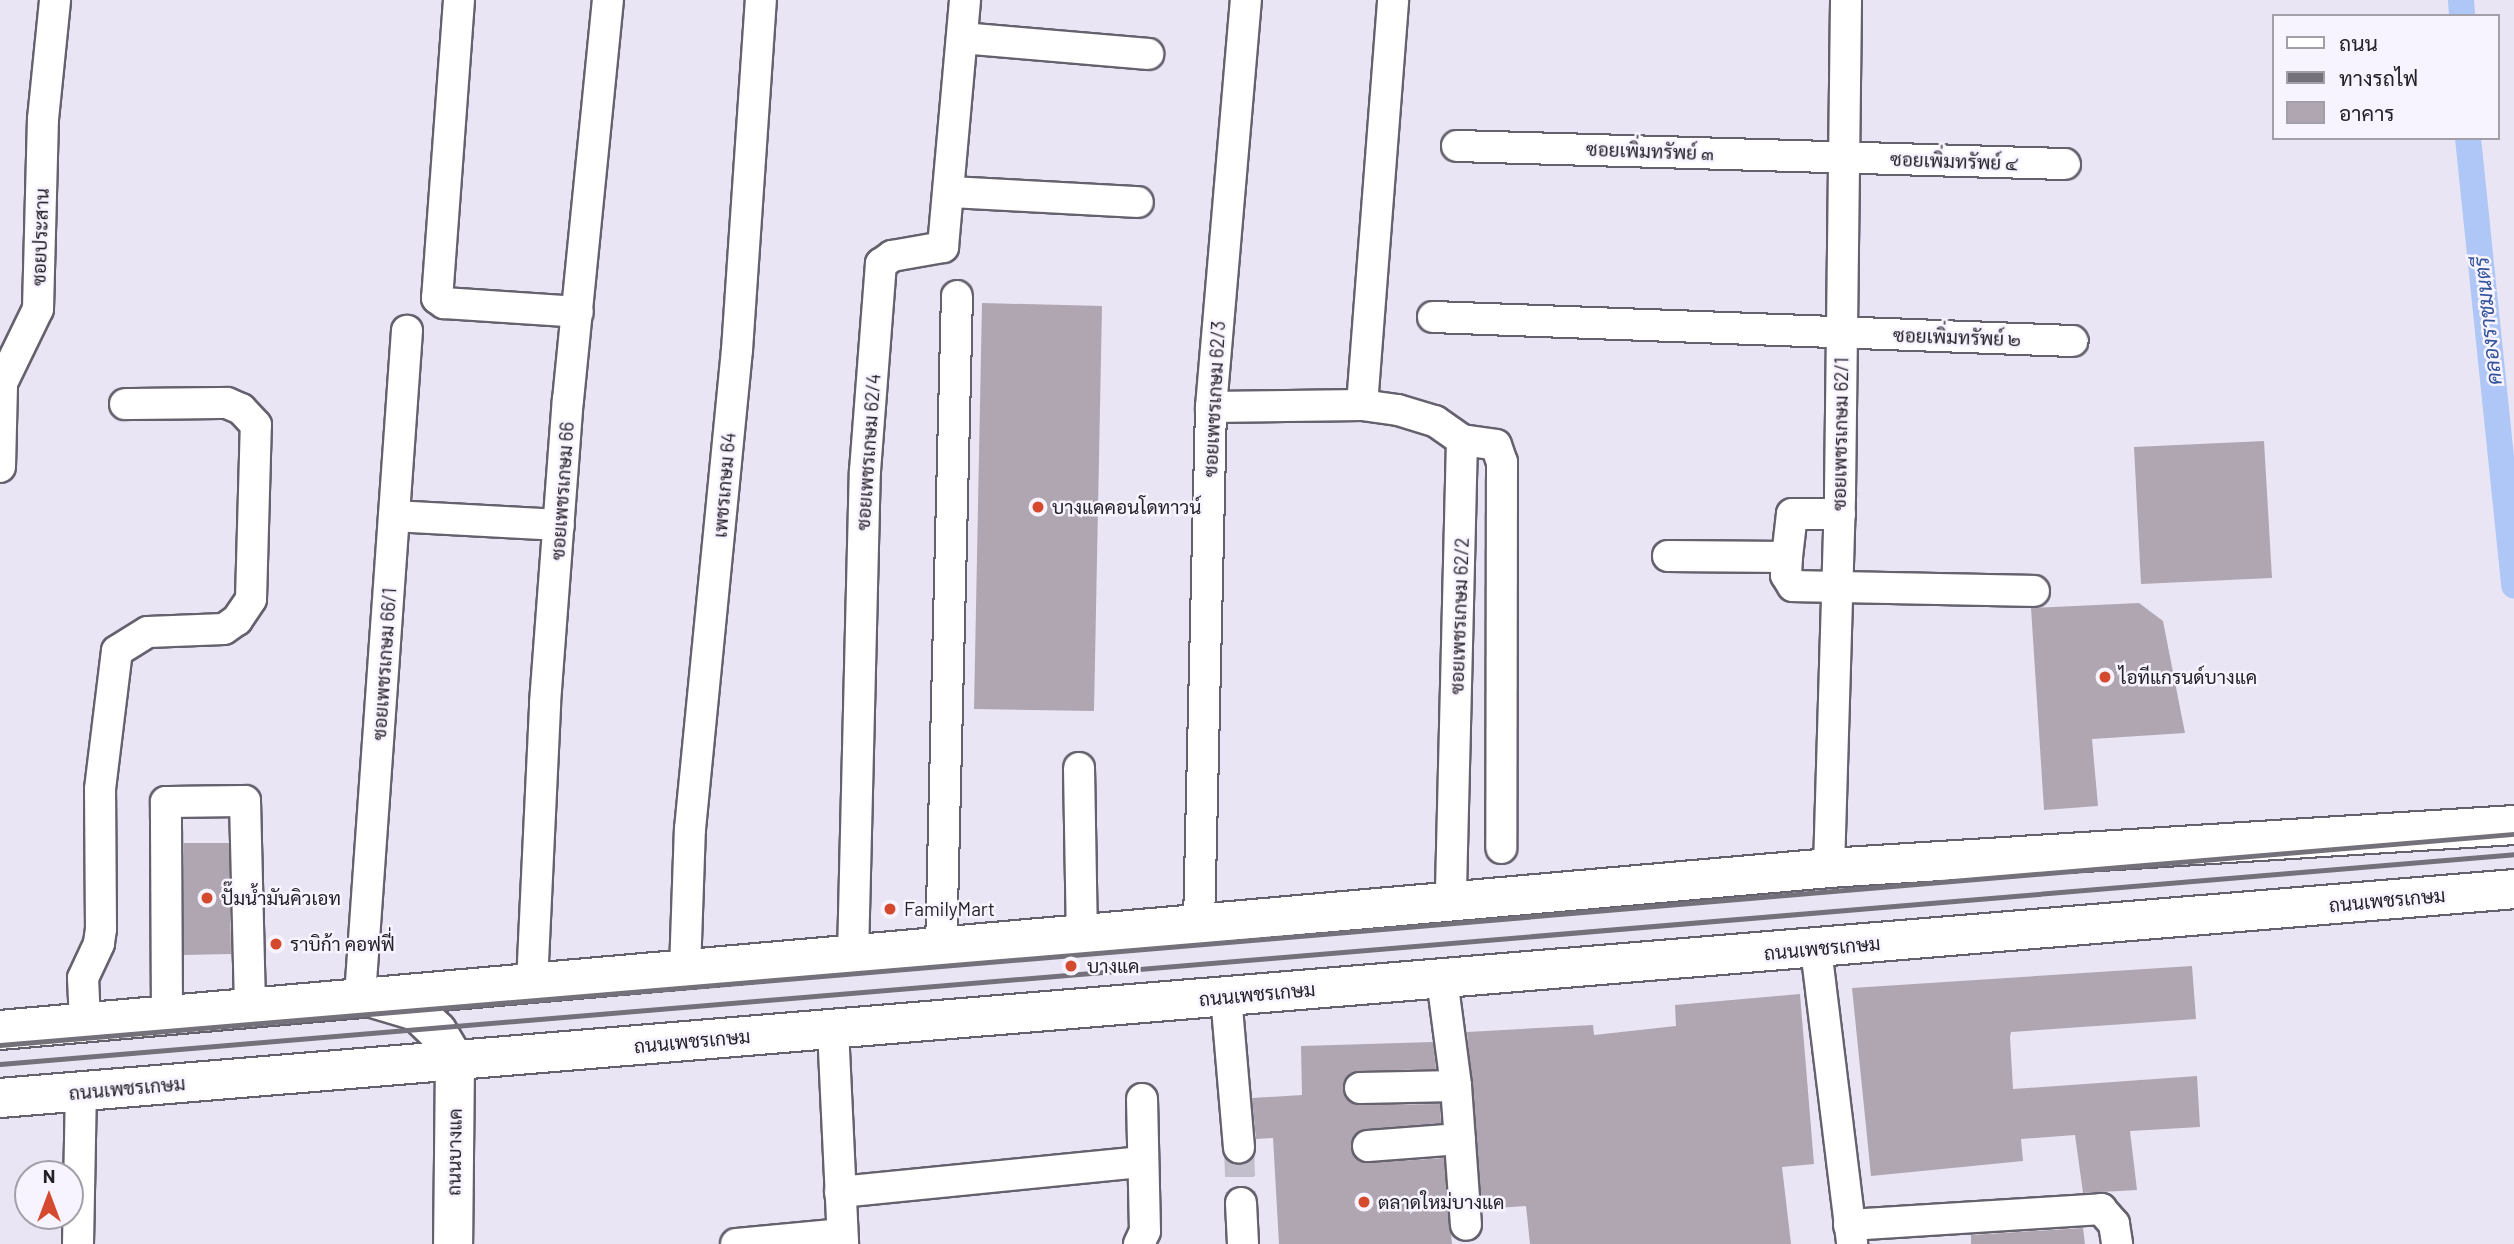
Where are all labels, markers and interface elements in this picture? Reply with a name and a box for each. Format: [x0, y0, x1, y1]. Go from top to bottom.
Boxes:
legend [2272, 14, 2500, 140]
text: ถนน [2339, 30, 2378, 55]
text: ทางรถไฟ [2339, 65, 2418, 90]
text: อาคาร [2339, 100, 2395, 125]
street label: ซอยเพิ่มทรัพย์ ๓ [1586, 137, 1714, 165]
street label: ซอยเพิ่มทรัพย์ ๔ [1890, 147, 2018, 175]
street label: ซอยประสาน [27, 188, 53, 286]
water label: คลองราชมนตรี [2468, 256, 2506, 386]
street label: ซอยเพชรเกษม 62/3 [1199, 320, 1229, 478]
street label: ซอยเพิ่มทรัพย์ ๒ [1893, 323, 2021, 351]
street label: ซอยเพชรเกษม 62/1 [1827, 357, 1853, 511]
street label: ซอยเพชรเกษม 62/4 [851, 373, 885, 531]
street label: ซอยเพชรเกษม 66 [546, 421, 578, 561]
street label: เพชรเกษม 64 [708, 431, 740, 539]
place label: บางแคคอนโดทาวน์ [1052, 496, 1201, 518]
marker: บางแคคอนโดทาวน์ [1030, 499, 1046, 515]
street label: ซอยเพชรเกษม 62/2 [1445, 537, 1473, 695]
street label: ซอยเพชรเกษม 66/1 [367, 587, 401, 741]
place label: ไอทีแกรนด์บางแค [2119, 666, 2257, 688]
marker: ไอทีแกรนด์บางแค [2097, 669, 2113, 685]
street label: ถนนเพชรเกษม [2328, 884, 2446, 916]
place label: ปั๊มน้ำมันคิวเอท [221, 887, 341, 909]
marker: ปั๊มน้ำมันคิวเอท [199, 890, 215, 906]
place label: FamilyMart [904, 898, 995, 920]
marker: FamilyMart [882, 901, 898, 917]
street label: ถนนเพชรเกษม [1763, 932, 1881, 964]
place label: ราบิก้า คอฟฟี่ [290, 933, 395, 955]
marker: ราบิก้า คอฟฟี่ [268, 936, 284, 952]
place label: บางแค [1087, 955, 1140, 977]
marker: บางแค [1061, 956, 1081, 976]
street label: ถนนเพชรเกษม [1198, 978, 1316, 1010]
street label: ถนนเพชรเกษม [633, 1025, 751, 1057]
street label: ถนนเพชรเกษม [68, 1072, 186, 1104]
street label: ถนนบางแค [442, 1108, 466, 1196]
north arrow [14, 1160, 84, 1230]
text: N [43, 1164, 55, 1187]
place label: ตลาดใหม่บางแค [1378, 1191, 1505, 1213]
marker: ตลาดใหม่บางแค [1356, 1194, 1372, 1210]

